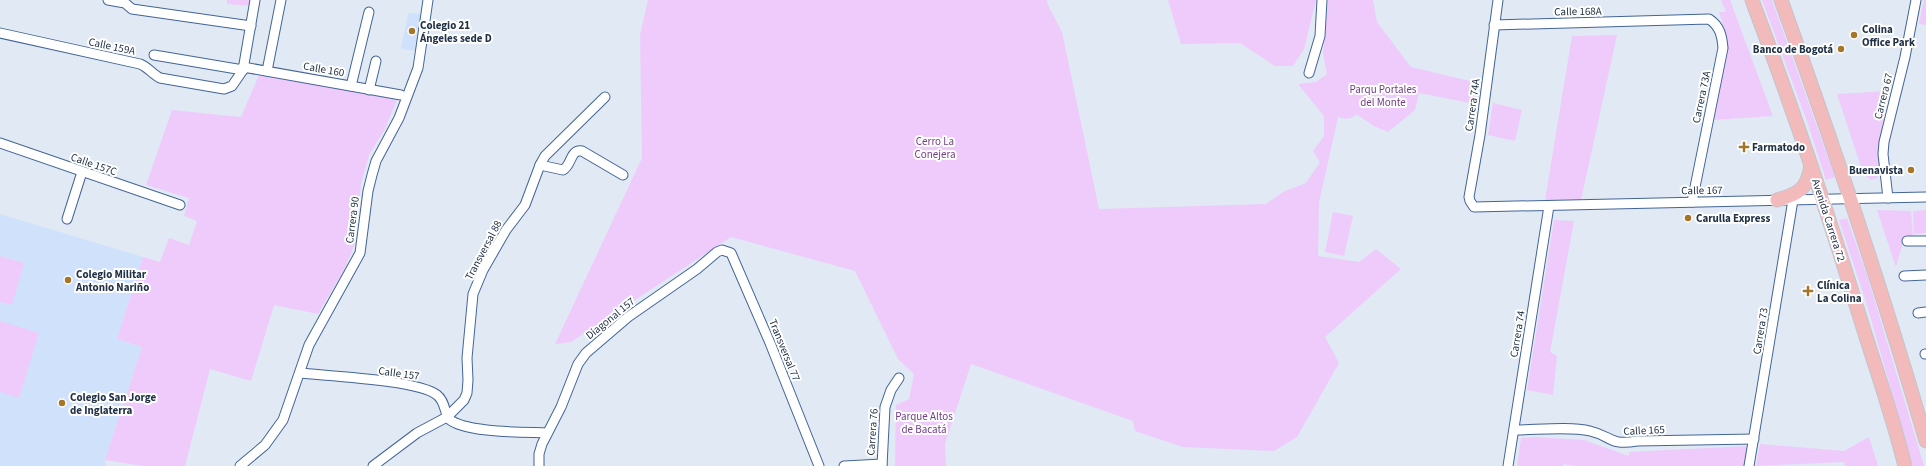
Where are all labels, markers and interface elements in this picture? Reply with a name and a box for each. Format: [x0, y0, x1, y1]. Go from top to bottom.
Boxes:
street label: Calle 168A [1554, 4, 1602, 19]
place label: Colegio 21 Ángeles sede D [419, 18, 492, 46]
place label: Colina Office Park [1862, 22, 1915, 50]
marker: Colegio 21 Ángeles sede D [407, 26, 417, 36]
marker: Colina Office Park [1849, 30, 1859, 40]
street label: Calle 159A [87, 34, 137, 59]
place label: Banco de Bogotá [1753, 42, 1833, 57]
marker: Banco de Bogotá [1836, 44, 1846, 54]
street label: Calle 160 [302, 59, 346, 80]
street label: Carrera 73A [1689, 70, 1714, 125]
street label: Carrera 67 [1871, 71, 1896, 121]
street label: Carrera 74A [1461, 78, 1484, 132]
park label: Parqu Portales del Monte [1350, 82, 1417, 110]
park label: Cerro La Conejera [915, 134, 956, 162]
place label: Farmatodo [1752, 140, 1805, 155]
marker: Farmatodo [1739, 142, 1749, 152]
street label: Calle 157C [69, 150, 119, 179]
place label: Buenavista [1849, 163, 1903, 178]
marker: Buenavista [1906, 165, 1916, 175]
street label: Avenida Carrera 72 [1808, 177, 1849, 263]
street label: Calle 167 [1681, 183, 1723, 198]
street label: Carrera 90 [342, 196, 363, 244]
place label: Carulla Express [1696, 211, 1770, 226]
marker: Carulla Express [1683, 213, 1693, 223]
street label: Transversal 88 [461, 217, 506, 283]
place label: Colegio Militar Antonio Nariño [75, 267, 149, 295]
marker: Colegio Militar Antonio Nariño [63, 275, 73, 285]
place label: Clínica La Colina [1817, 278, 1862, 306]
marker: Clínica La Colina [1802, 285, 1814, 297]
street label: Diagonal 157 [583, 294, 638, 343]
street label: Carrera 73 [1749, 307, 1772, 355]
street label: Carrera 74 [1506, 309, 1529, 358]
street label: Transversal 77 [765, 317, 804, 383]
street label: Calle 157 [377, 363, 421, 384]
place label: Colegio San Jorge de Inglaterra [70, 390, 157, 418]
marker: Colegio San Jorge de Inglaterra [57, 398, 67, 408]
street label: Carrera 76 [863, 408, 882, 456]
park label: Parque Altos de Bacatá [895, 409, 953, 437]
street label: Calle 165 [1623, 422, 1665, 439]

